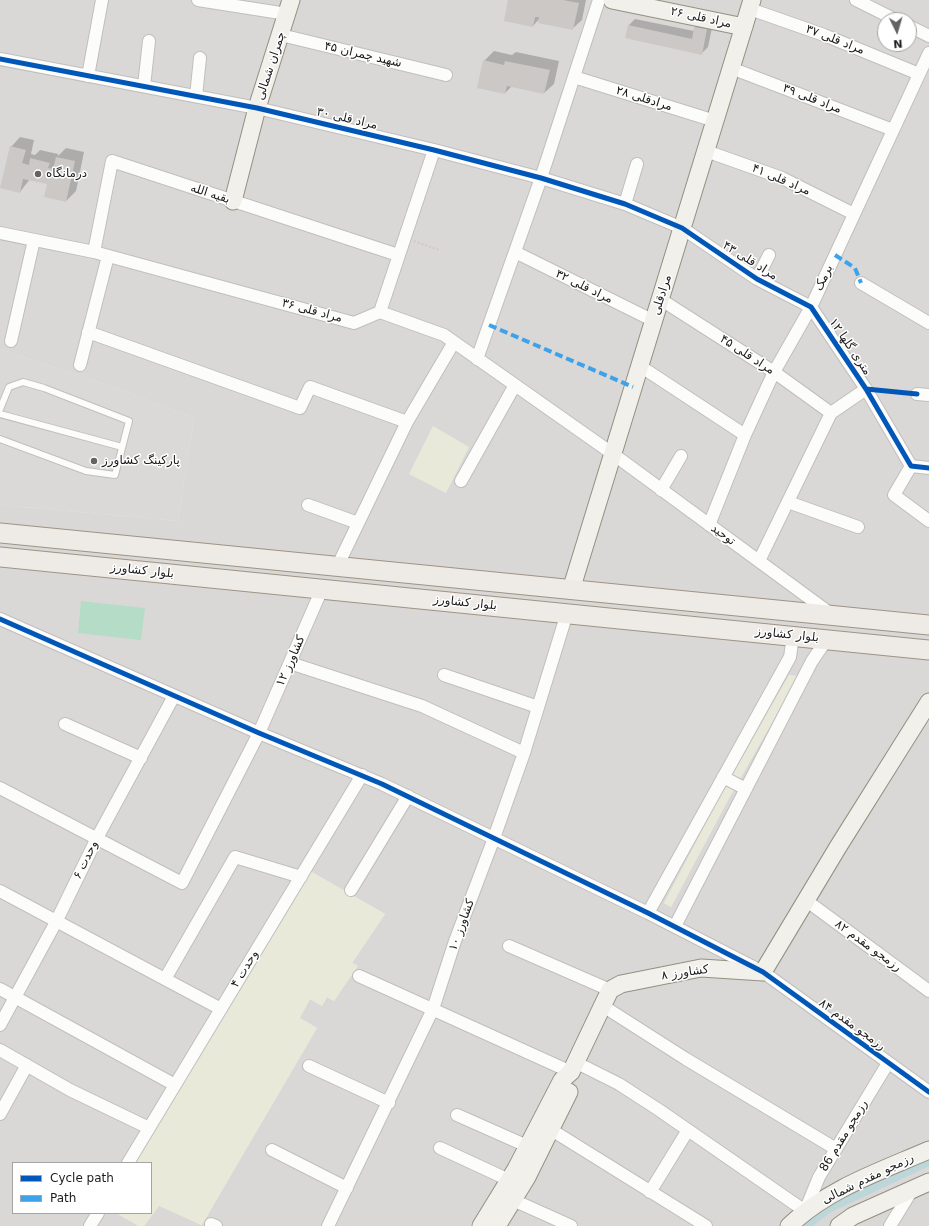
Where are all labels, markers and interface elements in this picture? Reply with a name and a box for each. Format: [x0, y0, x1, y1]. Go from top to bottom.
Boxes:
street label: مراد قلی ۲۶ [669, 5, 733, 31]
north arrow [877, 12, 917, 52]
street label: مراد قلی ۳۷ [803, 22, 867, 58]
street label: چمران شمالی [253, 30, 289, 102]
text: N [893, 37, 903, 50]
street label: شهید چمران ۴۵ [323, 39, 403, 71]
street label: مراد قلی ۳۹ [780, 81, 844, 117]
street label: مرادقلی ۲۸ [614, 84, 674, 114]
street label: مراد قلی ۳۰ [315, 105, 379, 133]
street label: مراد قلی ۴۱ [750, 161, 812, 199]
place label: درمانگاه [46, 167, 87, 181]
marker: درمانگاه [33, 169, 43, 179]
street label: بقیه الله [188, 181, 232, 207]
street label: مراد قلی ۴۳ [720, 238, 780, 284]
street label: برمک [812, 263, 836, 293]
street label: مراد قلی ۳۲ [553, 267, 615, 307]
street label: مرادقلی [649, 273, 675, 317]
street label: مراد قلی ۳۶ [280, 296, 344, 326]
street label: ۱۲ متری گلها [826, 316, 874, 378]
street label: مراد قلی ۴۵ [717, 332, 777, 378]
place label: پارکینگ کشاورز [102, 454, 180, 468]
marker: پارکینگ کشاورز [89, 456, 99, 466]
street label: توحید [708, 521, 738, 549]
street label: بلوار کشاورز [109, 560, 175, 582]
street label: بلوار کشاورز [432, 592, 498, 614]
street label: بلوار کشاورز [754, 624, 820, 646]
street label: کشاورز ۱۲ [273, 633, 309, 689]
street label: وحدت ۶ [71, 838, 101, 882]
street label: کشاورز ۱۰ [446, 897, 478, 953]
street label: رزمجو مقدم ۸۲ [832, 917, 904, 975]
street label: وحدت ۴ [228, 948, 262, 990]
street label: کشاورز ۸ [660, 963, 710, 983]
street label: رزمجو مقدم ۸۴ [816, 996, 888, 1054]
street label: رزمجو مقدم 86 [817, 1098, 871, 1174]
street label: رزمجو مقدم شمالی [820, 1151, 916, 1207]
legend [12, 1162, 152, 1214]
text: Cycle path [50, 1171, 114, 1185]
text: Path [50, 1191, 76, 1205]

